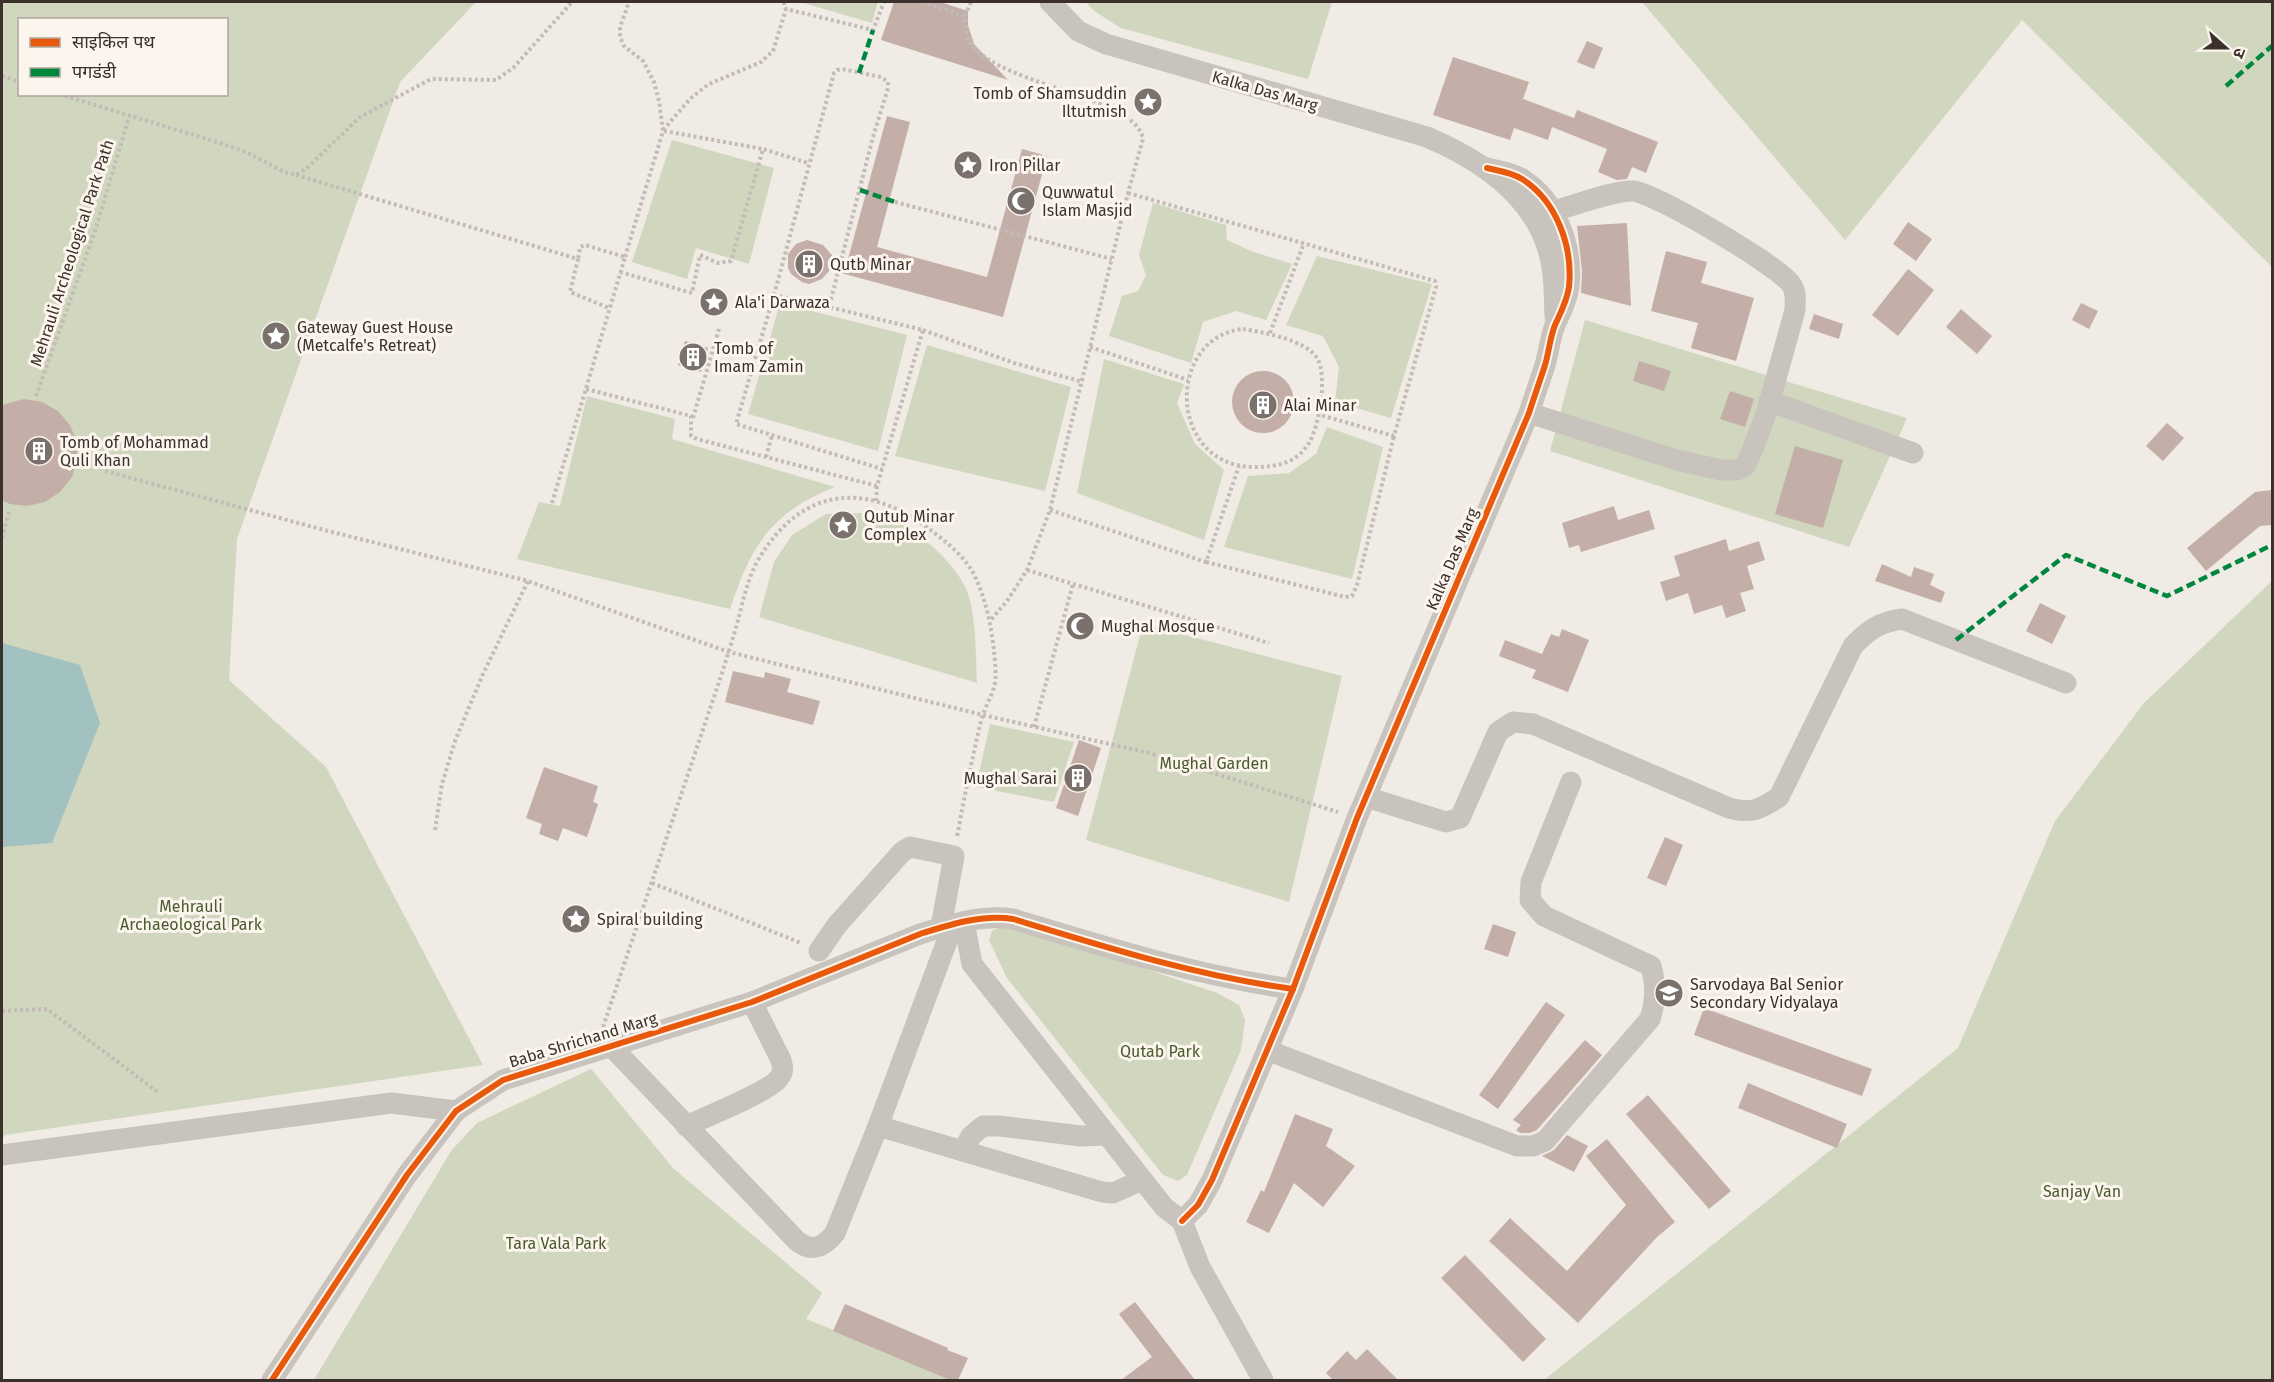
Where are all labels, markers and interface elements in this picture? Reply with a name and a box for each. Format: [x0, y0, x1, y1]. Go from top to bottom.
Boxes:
legend [18, 18, 228, 96]
north arrow [2196, 18, 2256, 78]
text: साइकिल पथ [72, 31, 155, 53]
text: उ [2229, 45, 2250, 62]
text: पगडंडी [72, 61, 117, 83]
street label: Kalka Das Marg [1210, 67, 1321, 115]
place label: Tomb of Shamsuddin Iltutmish [974, 84, 1127, 121]
place icon: Tomb of Shamsuddin Iltutmish [1132, 86, 1164, 118]
street label: Mehrauli Archeological Park Path [26, 137, 118, 369]
place icon: Iron Pillar [952, 149, 984, 181]
place label: Iron Pillar [989, 156, 1061, 175]
place label: Quwwatul Islam Masjid [1042, 183, 1132, 220]
mosque icon: Quwwatul Islam Masjid [1005, 185, 1037, 217]
building icon: Qutb Minar [793, 248, 825, 280]
place label: Qutb Minar [830, 255, 912, 274]
place icon: Ala'i Darwaza [698, 286, 730, 318]
place label: Ala'i Darwaza [735, 293, 830, 312]
place label: Gateway Guest House (Metcalfe's Retreat) [297, 318, 453, 355]
place icon: Gateway Guest House (Metcalfe's Retreat) [260, 320, 292, 352]
place label: Tomb of Imam Zamin [714, 339, 804, 376]
building icon: Tomb of Imam Zamin [677, 341, 709, 373]
building icon: Alai Minar [1247, 389, 1279, 421]
place label: Alai Minar [1284, 396, 1357, 415]
place label: Tomb of Mohammad Quli Khan [60, 433, 209, 470]
building icon: Tomb of Mohammad Quli Khan [23, 435, 55, 467]
street label: Kalka Das Marg [1422, 504, 1482, 613]
place label: Qutub Minar Complex [864, 507, 955, 544]
place icon: Qutub Minar Complex [827, 509, 859, 541]
mosque icon: Mughal Mosque [1064, 610, 1096, 642]
place label: Mughal Mosque [1101, 617, 1215, 636]
park label: Mughal Garden [1159, 754, 1269, 773]
building icon: Mughal Sarai [1062, 762, 1094, 794]
place label: Mughal Sarai [964, 769, 1057, 788]
park label: Mehrauli Archaeological Park [120, 897, 263, 934]
place icon: Spiral building [560, 903, 592, 935]
place label: Spiral building [597, 910, 703, 929]
place label: Sarvodaya Bal Senior Secondary Vidyalaya [1690, 975, 1844, 1012]
school or university icon: Sarvodaya Bal Senior Secondary Vidyalaya [1653, 977, 1685, 1009]
street label: Baba Shrichand Marg [507, 1008, 660, 1072]
park label: Qutab Park [1120, 1042, 1201, 1061]
park label: Sanjay Van [2043, 1182, 2121, 1201]
park label: Tara Vala Park [506, 1234, 607, 1253]

